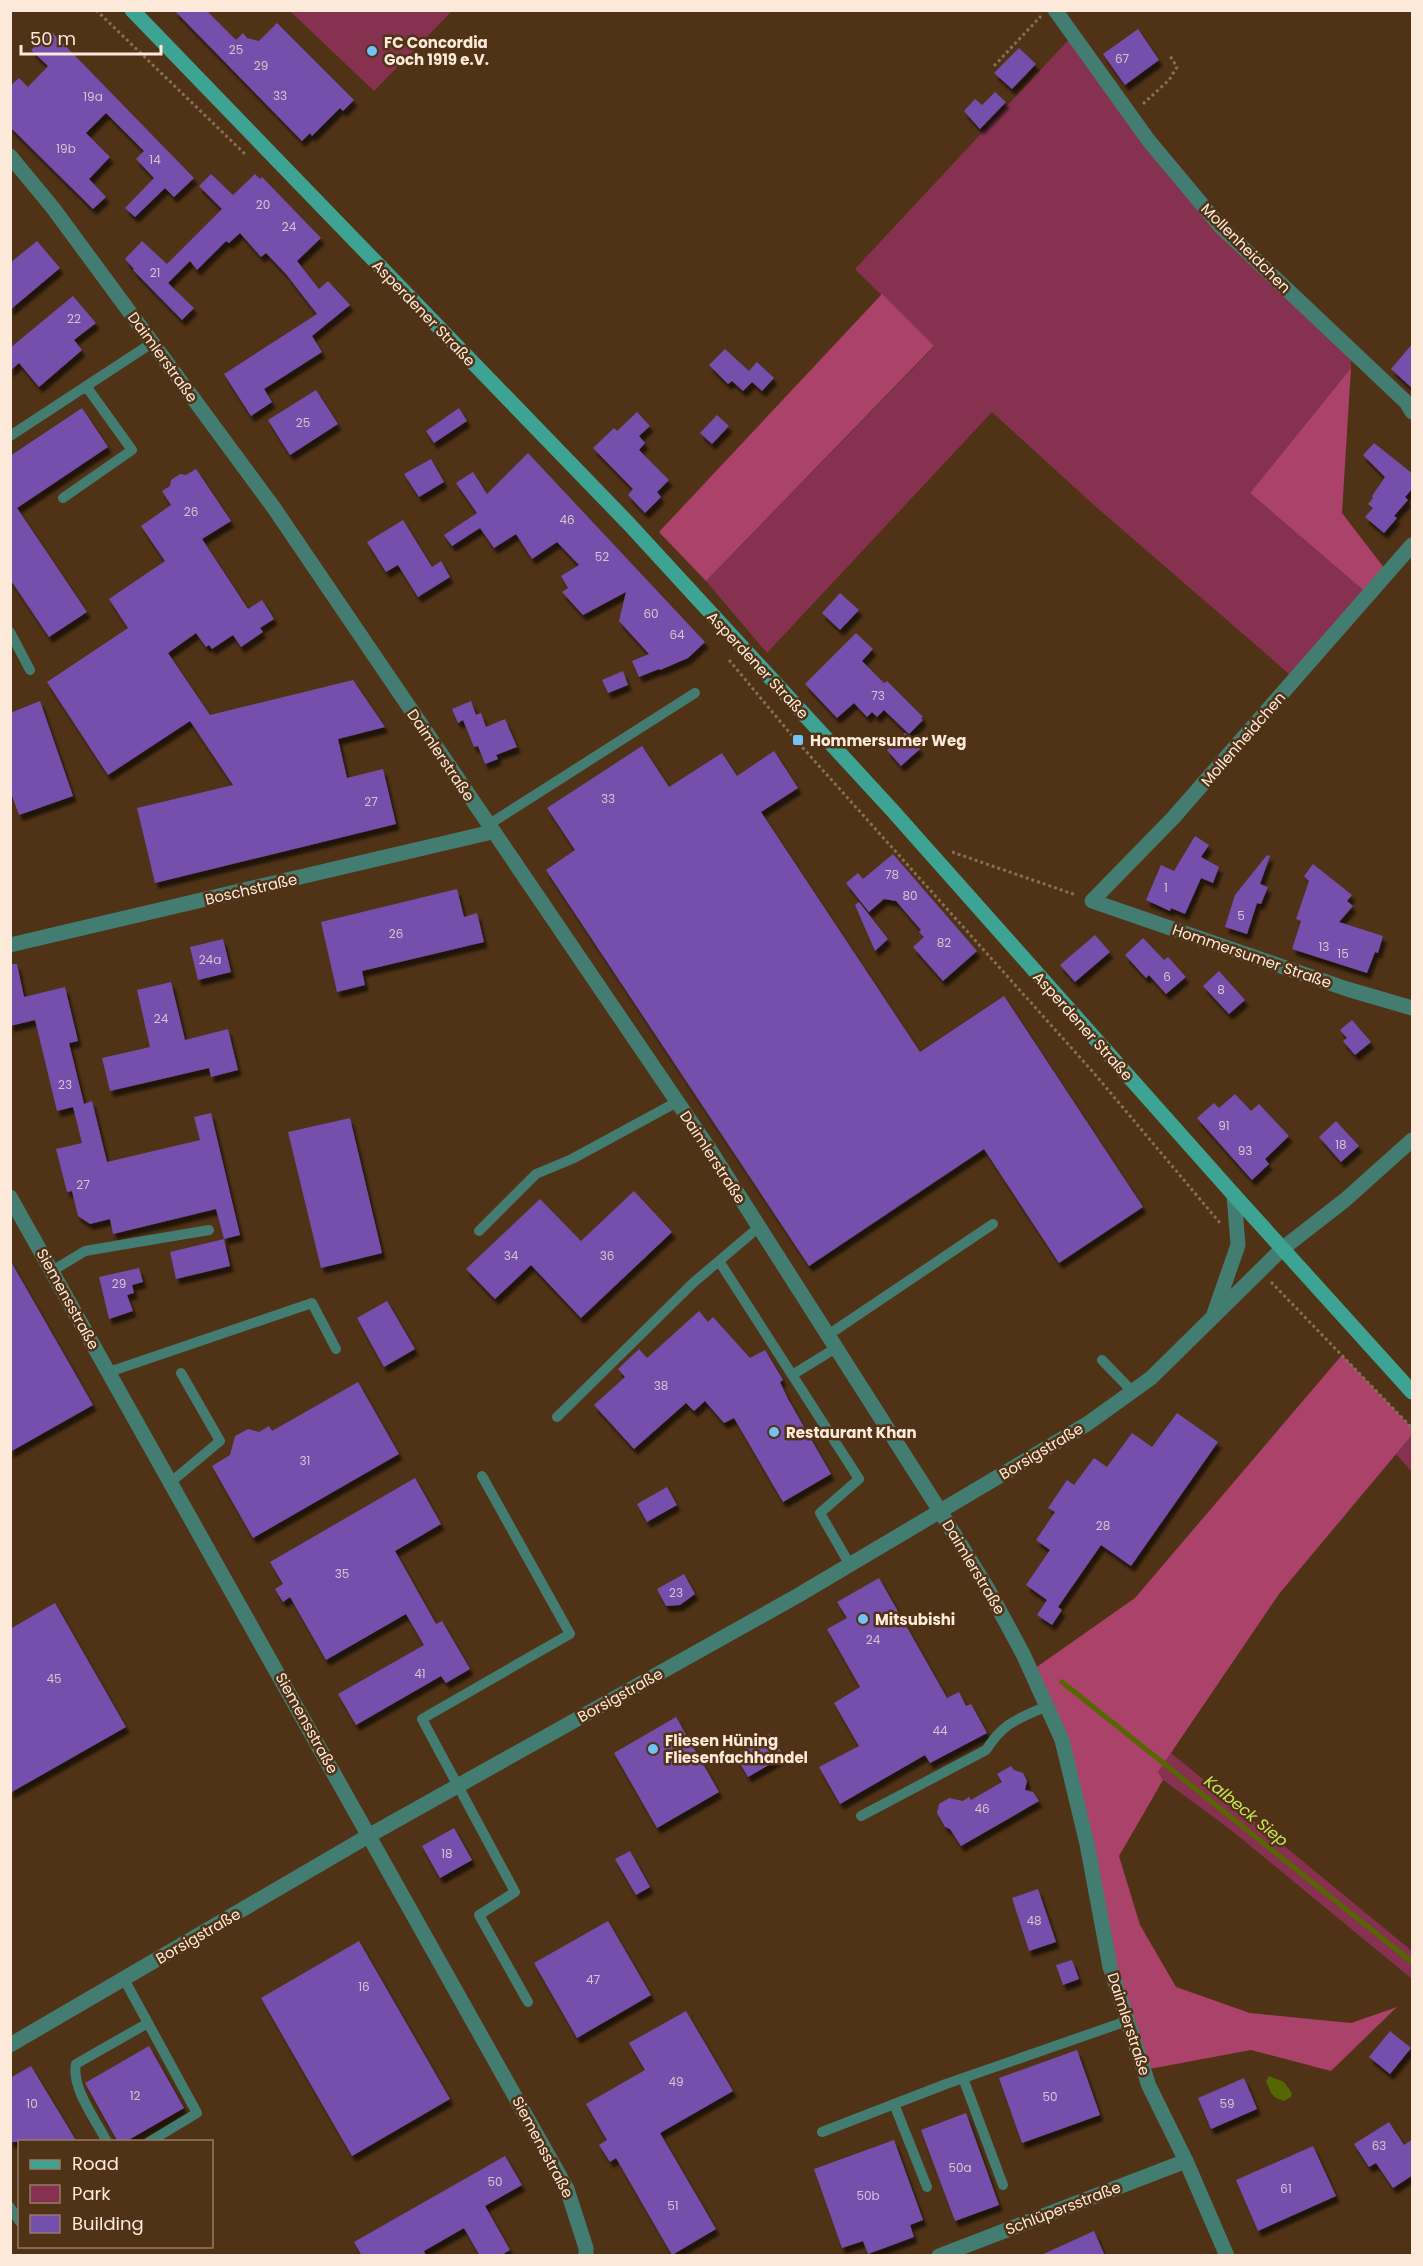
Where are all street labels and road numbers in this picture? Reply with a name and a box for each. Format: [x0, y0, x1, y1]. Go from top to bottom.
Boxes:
street label: Mollenheidchen [1196, 198, 1296, 298]
street label: Asperdener Straße [368, 255, 480, 371]
street label: Daimlerstraße [123, 308, 203, 406]
street label: Asperdener Straße [702, 606, 814, 724]
street label: Mollenheidchen [1196, 687, 1290, 791]
street label: Daimlerstraße [402, 705, 480, 805]
street label: Boschstraße [203, 868, 299, 910]
street label: Hommersumer Straße [1170, 919, 1334, 993]
street label: Asperdener Straße [1028, 967, 1138, 1085]
street label: Daimlerstraße [675, 1106, 751, 1208]
street label: Siemensstraße [32, 1245, 104, 1353]
street label: Borsigstraße [995, 1418, 1087, 1484]
street label: Daimlerstraße [937, 1516, 1011, 1618]
street label: Borsigstraße [574, 1663, 666, 1727]
street label: Siemensstraße [271, 1669, 343, 1777]
street label: Borsigstraße [152, 1903, 244, 1969]
street label: Daimlerstraße [1102, 1970, 1156, 2078]
street label: Siemensstraße [507, 2092, 579, 2202]
street label: Schlüpersstraße [1002, 2176, 1124, 2240]

